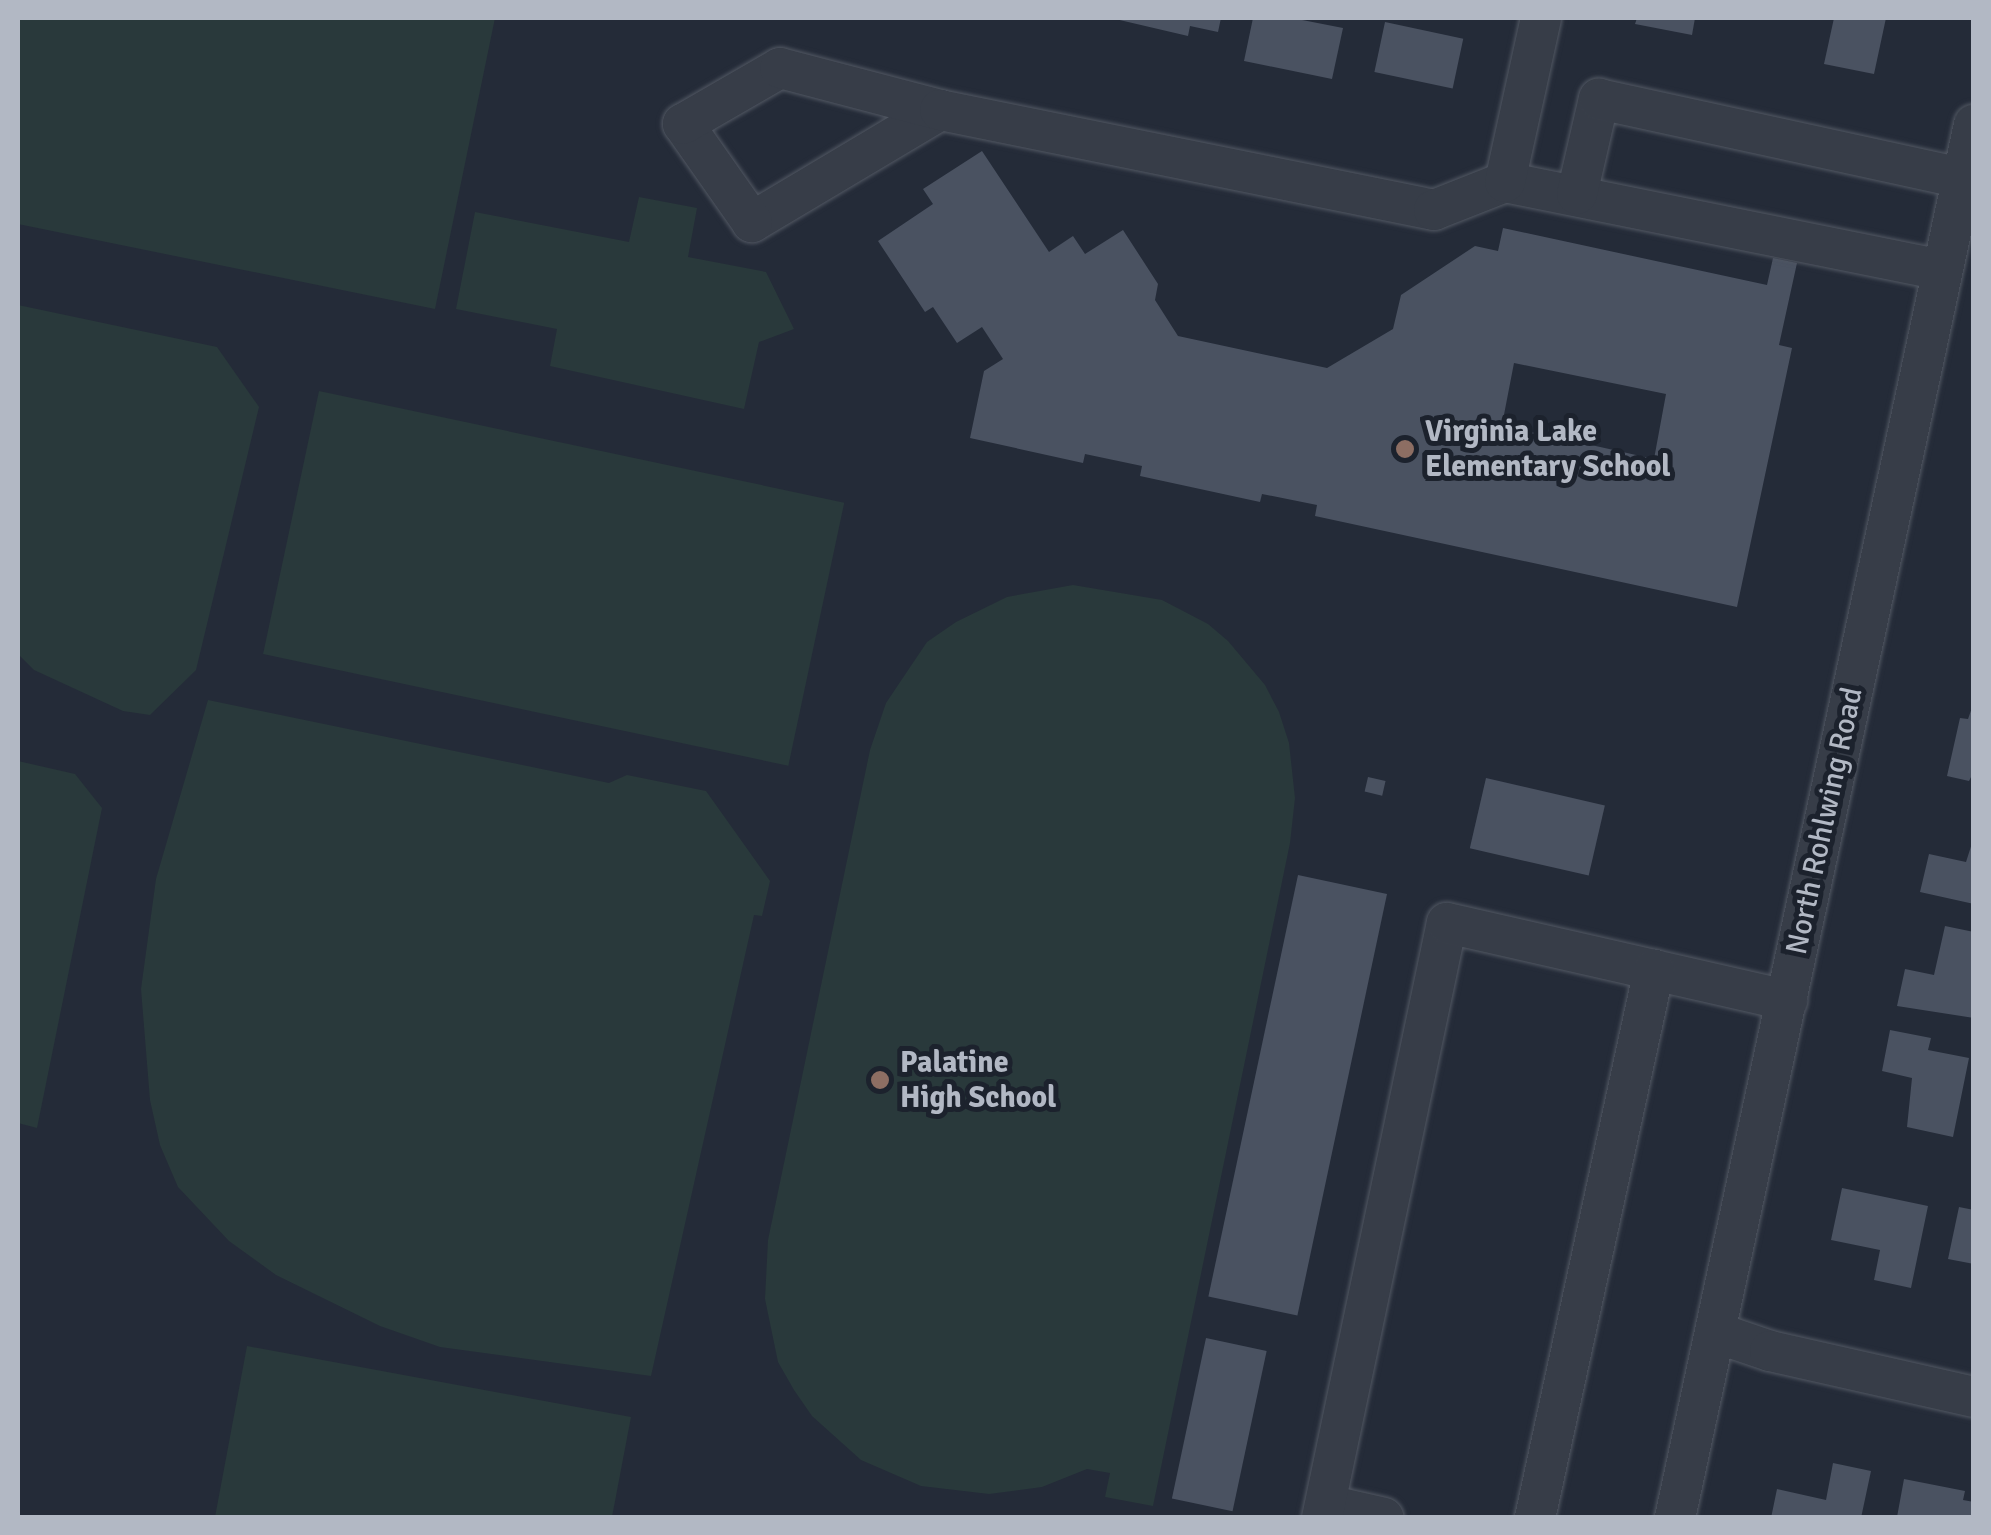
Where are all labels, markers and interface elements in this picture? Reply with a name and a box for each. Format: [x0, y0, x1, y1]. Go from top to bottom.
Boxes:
place label: Virginia Lake Elementary School [1425, 414, 1671, 484]
marker: Virginia Lake Elementary School [1394, 438, 1416, 460]
street label: North Rohlwing Road [1779, 684, 1871, 958]
place label: Palatine High School [900, 1045, 1056, 1116]
marker: Palatine High School [869, 1069, 891, 1091]

